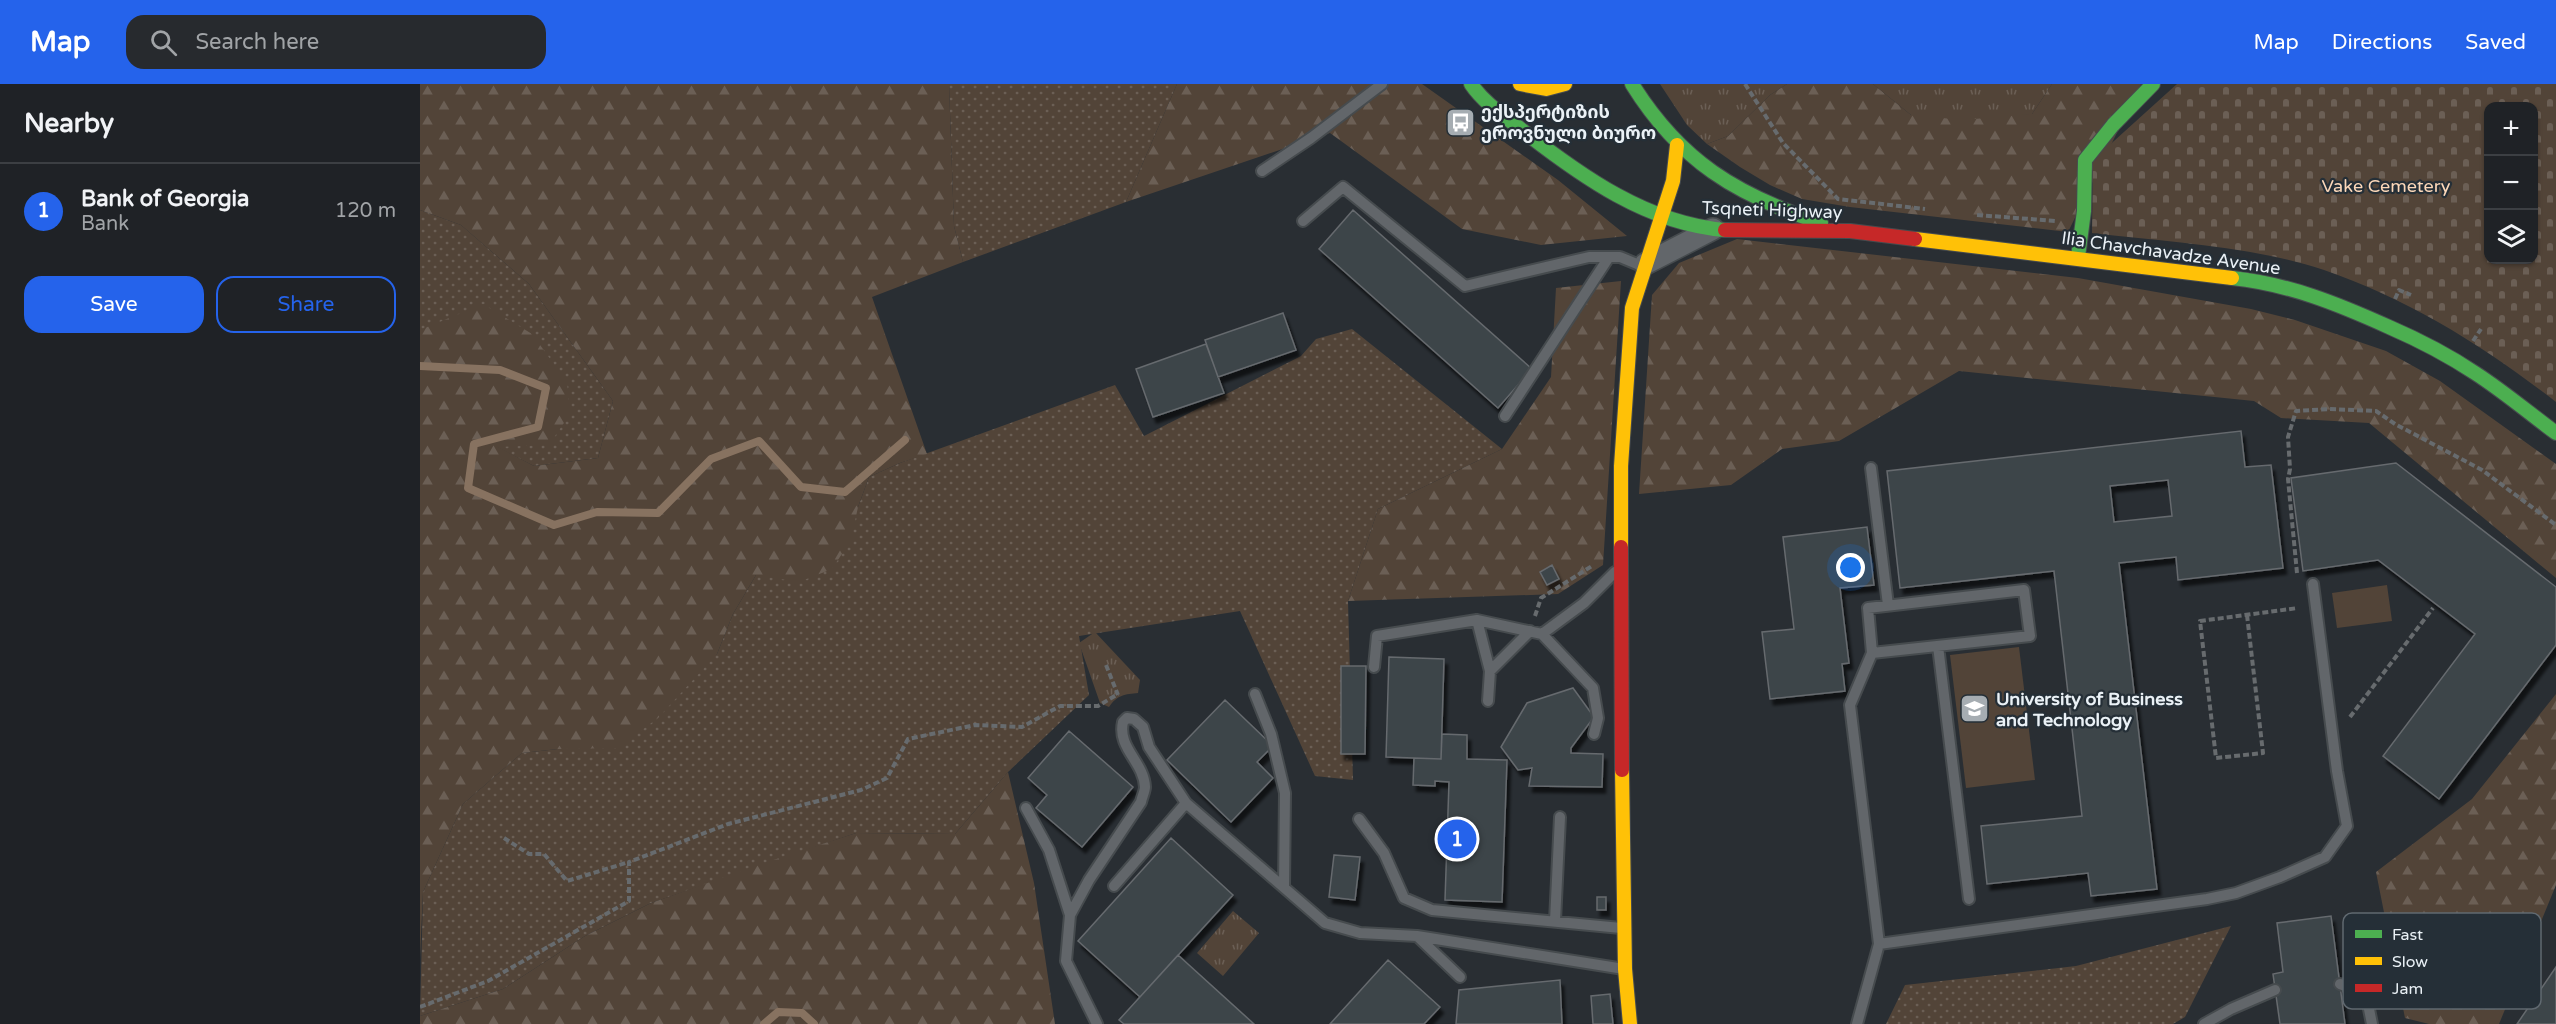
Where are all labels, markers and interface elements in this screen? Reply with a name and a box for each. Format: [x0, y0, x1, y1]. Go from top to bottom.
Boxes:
search box [126, 15, 546, 69]
text: Map [30, 25, 90, 59]
icon: search [147, 26, 180, 59]
text: Search here [195, 29, 319, 55]
text: Map [2253, 30, 2299, 55]
text: Directions [2332, 30, 2432, 55]
text: Saved [2465, 30, 2526, 55]
place label: ექსპერტიზის ეროვნული ბიურო [1481, 101, 1656, 144]
map controls [2484, 102, 2538, 264]
button: + [2484, 102, 2538, 156]
bus stop icon: ექსპერტიზის ეროვნული ბიურო [1444, 106, 1476, 138]
text: Nearby [24, 108, 114, 139]
button: − [2484, 156, 2538, 210]
park label: Vake Cemetery [2322, 175, 2451, 197]
text: Bank of Georgia [81, 186, 249, 212]
street label: Tsqneti Highway [1701, 197, 1843, 223]
text: 1 [37, 199, 50, 223]
text: 120 m [335, 199, 396, 223]
button: layers [2484, 210, 2538, 264]
text: Bank [81, 212, 129, 236]
street label: Ilia Chavchavadze Avenue [2060, 227, 2282, 279]
button: Save [24, 276, 204, 333]
button: Share [216, 276, 396, 333]
your location [1836, 553, 1865, 582]
place label: University of Business and Technology [1996, 688, 2183, 731]
school or university icon: University of Business and Technology [1959, 693, 1991, 725]
pin: 1 [1438, 816, 1476, 861]
legend [2343, 913, 2541, 1009]
text: Fast [2392, 925, 2423, 945]
text: Slow [2392, 952, 2428, 972]
text: Jam [2392, 979, 2423, 999]

